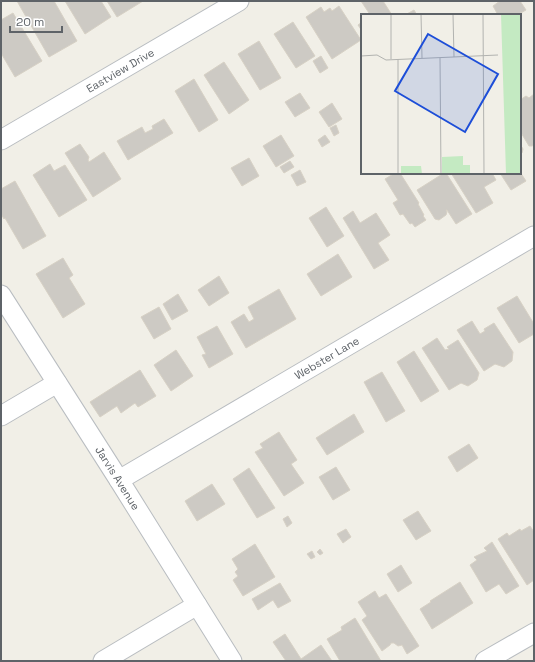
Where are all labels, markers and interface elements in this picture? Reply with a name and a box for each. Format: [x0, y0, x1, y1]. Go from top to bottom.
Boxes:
scale bar [10, 8, 62, 34]
text: 20 m [16, 14, 44, 30]
inset map [361, 14, 521, 174]
street label: Eastview Drive [84, 45, 157, 96]
street label: Webster Lane [292, 333, 362, 382]
street label: Jarvis Avenue [92, 444, 143, 513]

